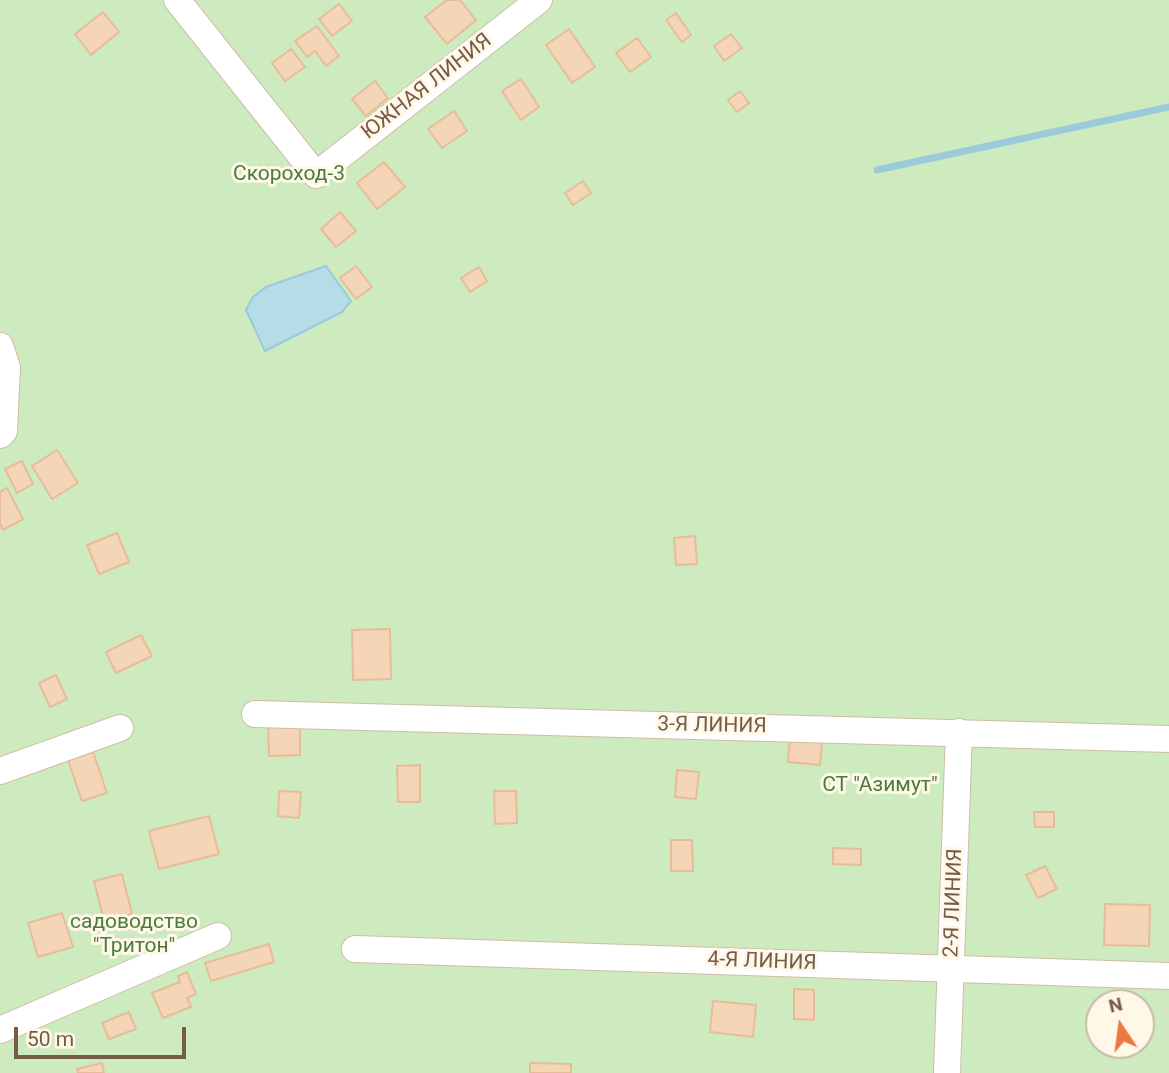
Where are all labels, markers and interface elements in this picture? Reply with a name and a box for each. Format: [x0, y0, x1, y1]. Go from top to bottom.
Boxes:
street label: ЮЖНАЯ ЛИНИЯ [357, 28, 497, 146]
park label: Скороход-3 [233, 162, 345, 188]
street label: 3-Я ЛИНИЯ [657, 712, 767, 740]
park label: СТ "Азимут" [822, 773, 938, 799]
street label: 2-Я ЛИНИЯ [939, 848, 969, 958]
park label: садоводство "Тритон" [70, 910, 198, 960]
street label: 4-Я ЛИНИЯ [707, 947, 817, 977]
north arrow [1085, 989, 1155, 1059]
text: N [1106, 992, 1125, 1018]
scale bar [18, 1014, 189, 1058]
text: 50 m [27, 1027, 74, 1051]

